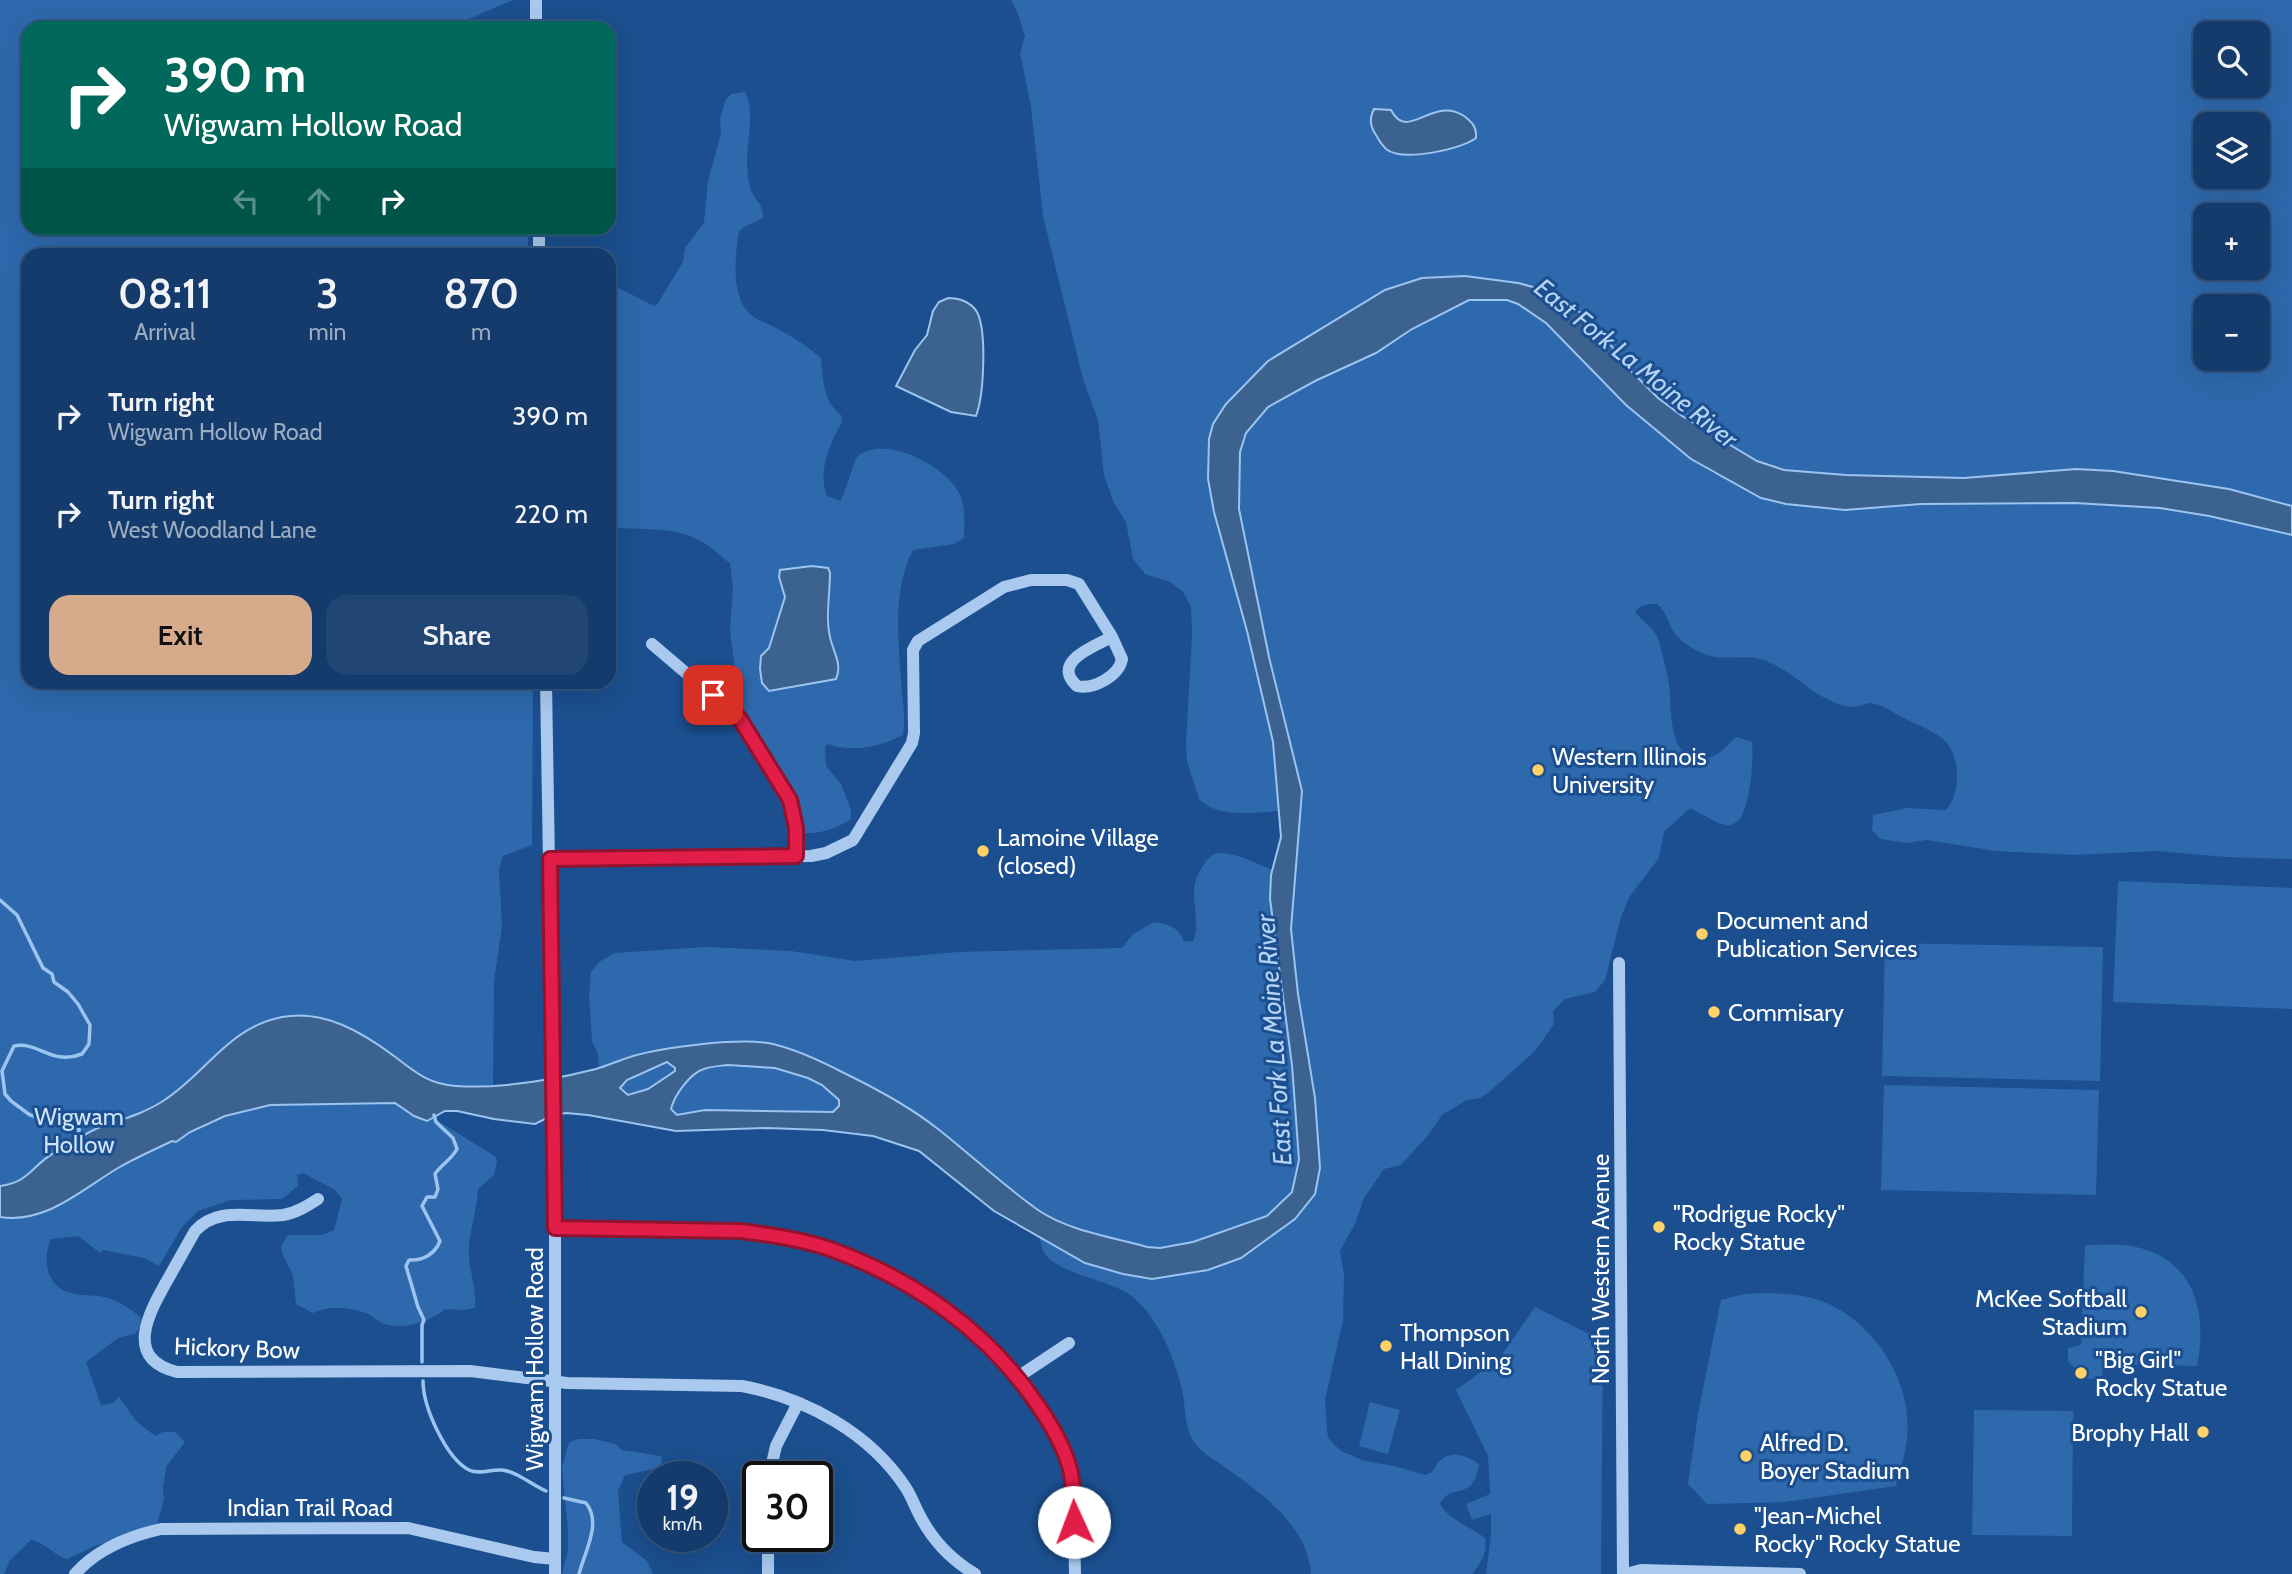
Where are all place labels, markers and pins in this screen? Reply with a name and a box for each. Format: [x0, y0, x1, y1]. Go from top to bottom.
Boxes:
pin [683, 665, 743, 725]
place label: Western Illinois University [1552, 742, 1707, 799]
marker: Western Illinois University [1530, 762, 1546, 778]
place label: Lamoine Village (closed) [997, 823, 1159, 880]
marker: Lamoine Village (closed) [975, 843, 991, 859]
place label: Document and Publication Services [1716, 906, 1917, 963]
marker: Document and Publication Services [1694, 926, 1710, 942]
place label: Commisary [1728, 998, 1844, 1027]
marker: Commisary [1706, 1004, 1722, 1020]
place label: "Rodrigue Rocky" Rocky Statue [1673, 1199, 1845, 1256]
marker: "Rodrigue Rocky" Rocky Statue [1651, 1219, 1667, 1235]
place label: McKee Softball Stadium [1975, 1284, 2127, 1341]
marker: McKee Softball Stadium [2133, 1304, 2149, 1320]
place label: Thompson Hall Dining [1400, 1318, 1512, 1375]
marker: Thompson Hall Dining [1378, 1338, 1394, 1354]
place label: "Big Girl" Rocky Statue [2095, 1345, 2227, 1402]
marker: "Big Girl" Rocky Statue [2073, 1365, 2089, 1381]
place label: Brophy Hall [2071, 1418, 2189, 1447]
marker: Brophy Hall [2195, 1424, 2211, 1440]
place label: Alfred D. Boyer Stadium [1760, 1428, 1910, 1485]
marker: Alfred D. Boyer Stadium [1738, 1448, 1754, 1464]
place label: "Jean-Michel Rocky" Rocky Statue [1754, 1501, 1960, 1558]
marker: "Jean-Michel Rocky" Rocky Statue [1732, 1521, 1748, 1537]

